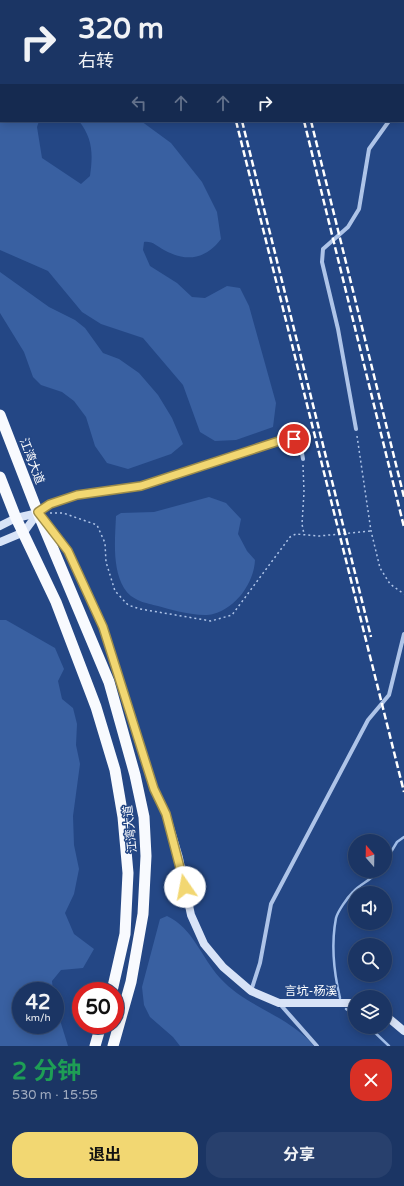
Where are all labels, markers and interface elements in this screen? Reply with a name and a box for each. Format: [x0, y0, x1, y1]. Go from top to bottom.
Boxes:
text: 320 m [78, 12, 164, 46]
icon: right [12, 16, 64, 68]
text: 右转 [78, 50, 114, 72]
icon: left [128, 92, 150, 114]
icon: ahead [170, 92, 192, 114]
icon: ahead [212, 92, 234, 114]
icon: right [254, 92, 276, 114]
pin [277, 422, 311, 456]
icon: arrive [283, 428, 305, 450]
street label: 江湾大道 [17, 436, 47, 486]
street label: 江湾大道 [121, 804, 139, 854]
north arrow [348, 834, 392, 878]
map controls [348, 834, 392, 1034]
position arrow [164, 866, 206, 908]
button: sound [348, 886, 392, 930]
button: search [348, 938, 392, 982]
speed limit sign: 50 [72, 982, 124, 1034]
street label: 言坑-杨溪 [285, 984, 337, 998]
button: layers [348, 990, 392, 1034]
text: 42 [25, 991, 51, 1015]
text: km/h [25, 1012, 51, 1024]
text: 2 分钟 [12, 1057, 81, 1086]
button: close [350, 1059, 392, 1101]
text: 530 m · 15:55 [12, 1087, 98, 1103]
button: 退出 [12, 1132, 198, 1178]
button: 分享 [206, 1132, 392, 1178]

